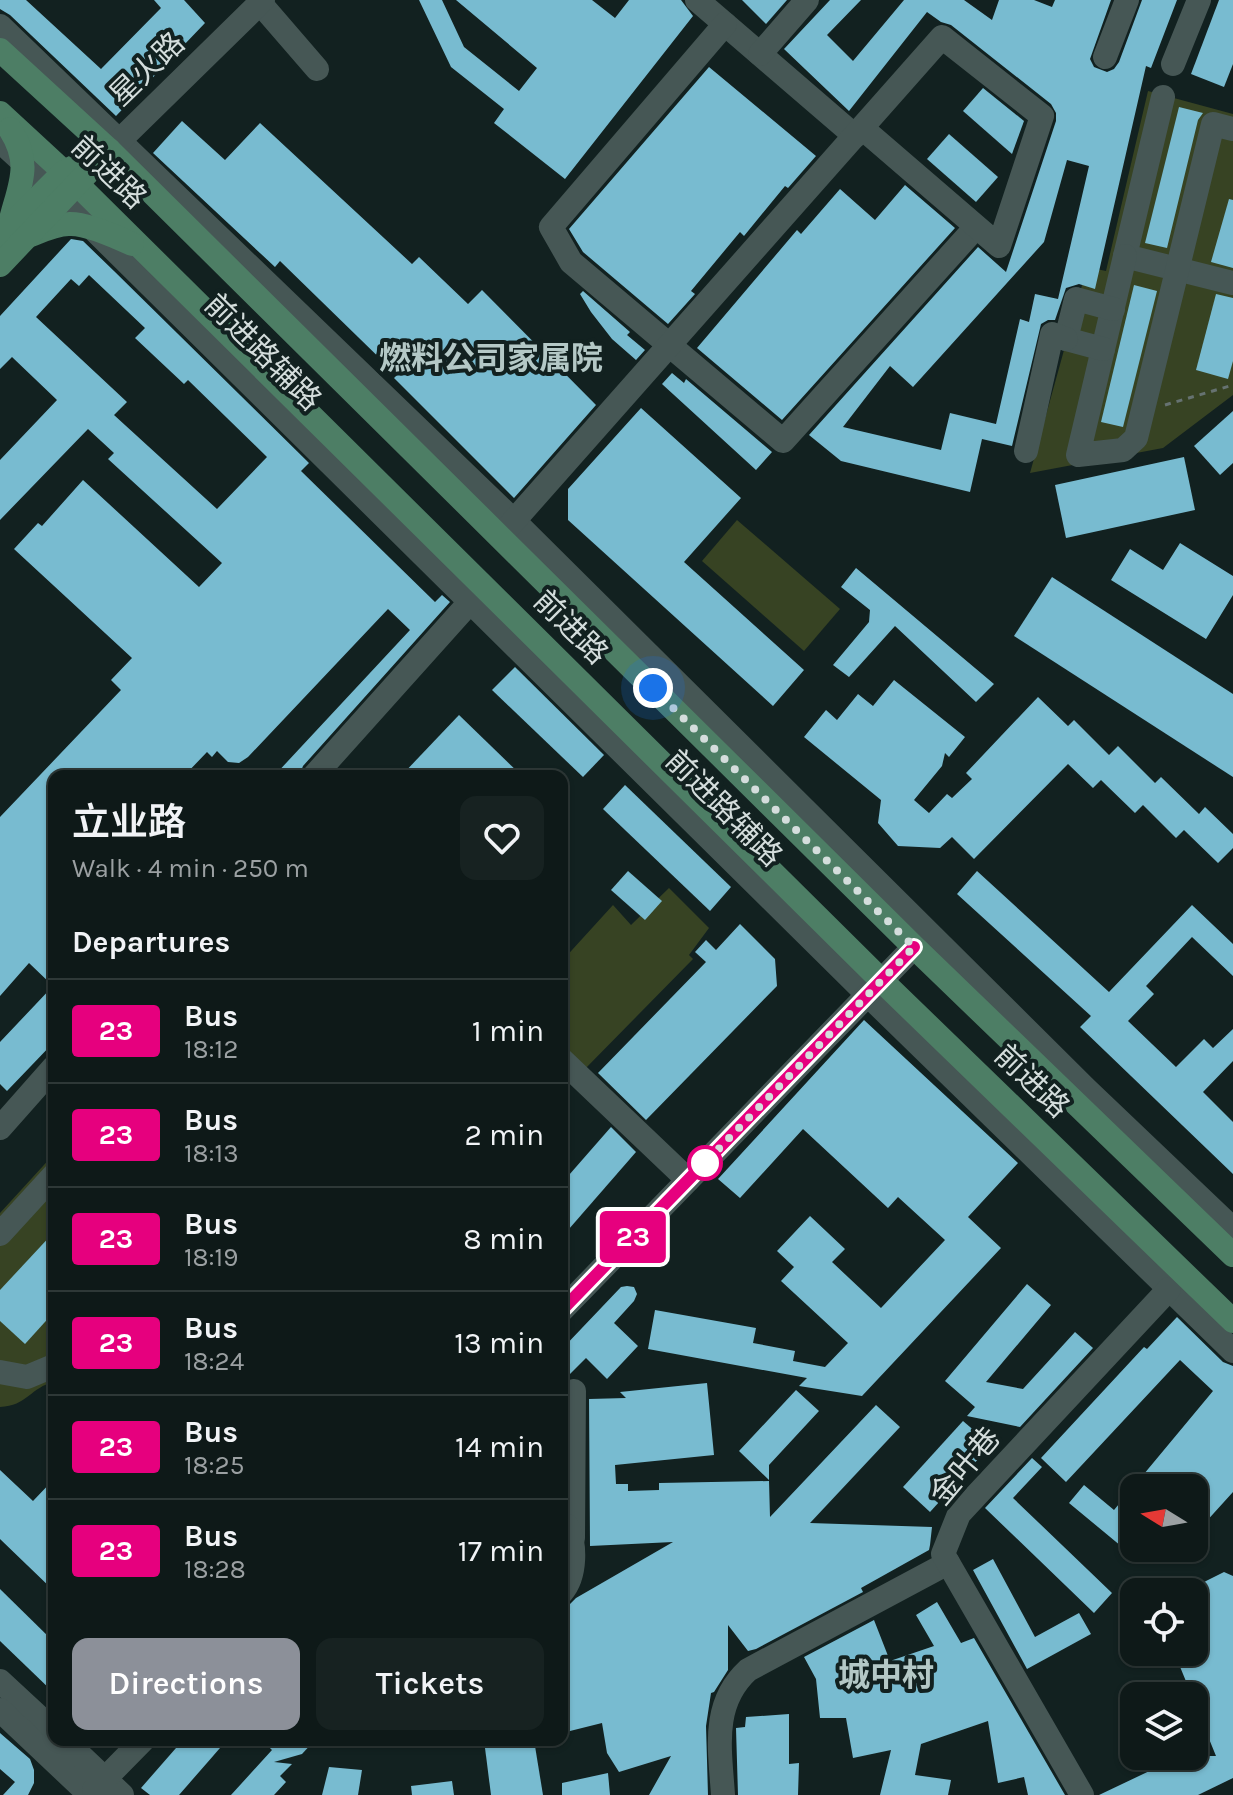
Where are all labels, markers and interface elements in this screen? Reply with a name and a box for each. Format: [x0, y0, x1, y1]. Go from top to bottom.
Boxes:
street label: 星火路 [102, 25, 192, 113]
street label: 前进路 [64, 128, 154, 216]
street label: 前进路辅路 [197, 286, 329, 418]
district label: 燃料公司家属院 [379, 340, 603, 377]
street label: 前进路 [526, 582, 616, 672]
your location [633, 668, 673, 708]
street label: 前进路辅路 [658, 742, 790, 874]
button: heart [460, 796, 544, 880]
text: 立业路 [72, 800, 186, 845]
text: Walk · 4 min · 250 m [72, 853, 309, 884]
text: Departures [72, 924, 230, 960]
text: Bus [184, 998, 238, 1034]
text: 1 min [472, 1013, 544, 1049]
text: 23 [99, 1014, 133, 1047]
text: 18:12 [184, 1034, 238, 1065]
street label: 前进路 [987, 1037, 1077, 1125]
text: Bus [184, 1102, 238, 1138]
text: 2 min [464, 1117, 544, 1153]
text: 23 [99, 1118, 133, 1151]
text: 18:13 [184, 1138, 239, 1169]
unlabelled marker [688, 1146, 722, 1180]
text: Bus [184, 1206, 238, 1242]
line badge: 23 [597, 1211, 669, 1263]
text: 23 [616, 1220, 650, 1253]
text: 8 min [463, 1221, 544, 1257]
text: 23 [99, 1222, 133, 1255]
text: 18:19 [184, 1242, 238, 1273]
text: Bus [184, 1310, 238, 1346]
text: 13 min [454, 1325, 544, 1361]
text: 23 [99, 1326, 133, 1359]
text: 18:24 [184, 1346, 244, 1377]
text: Bus [184, 1414, 238, 1450]
street label: 金叶巷 [922, 1420, 1008, 1512]
text: 14 min [455, 1429, 544, 1465]
text: 23 [99, 1430, 133, 1463]
text: 18:25 [184, 1450, 244, 1481]
north arrow [1120, 1474, 1208, 1562]
map controls [1120, 1474, 1208, 1770]
text: Bus [184, 1518, 238, 1554]
text: 17 min [458, 1533, 544, 1569]
text: 23 [99, 1534, 133, 1567]
text: 18:28 [184, 1554, 246, 1585]
button: locate [1120, 1578, 1208, 1666]
button: Directions [72, 1638, 300, 1730]
button: Tickets [316, 1638, 544, 1730]
district label: 城中村 [838, 1657, 934, 1694]
button: layers [1120, 1682, 1208, 1770]

